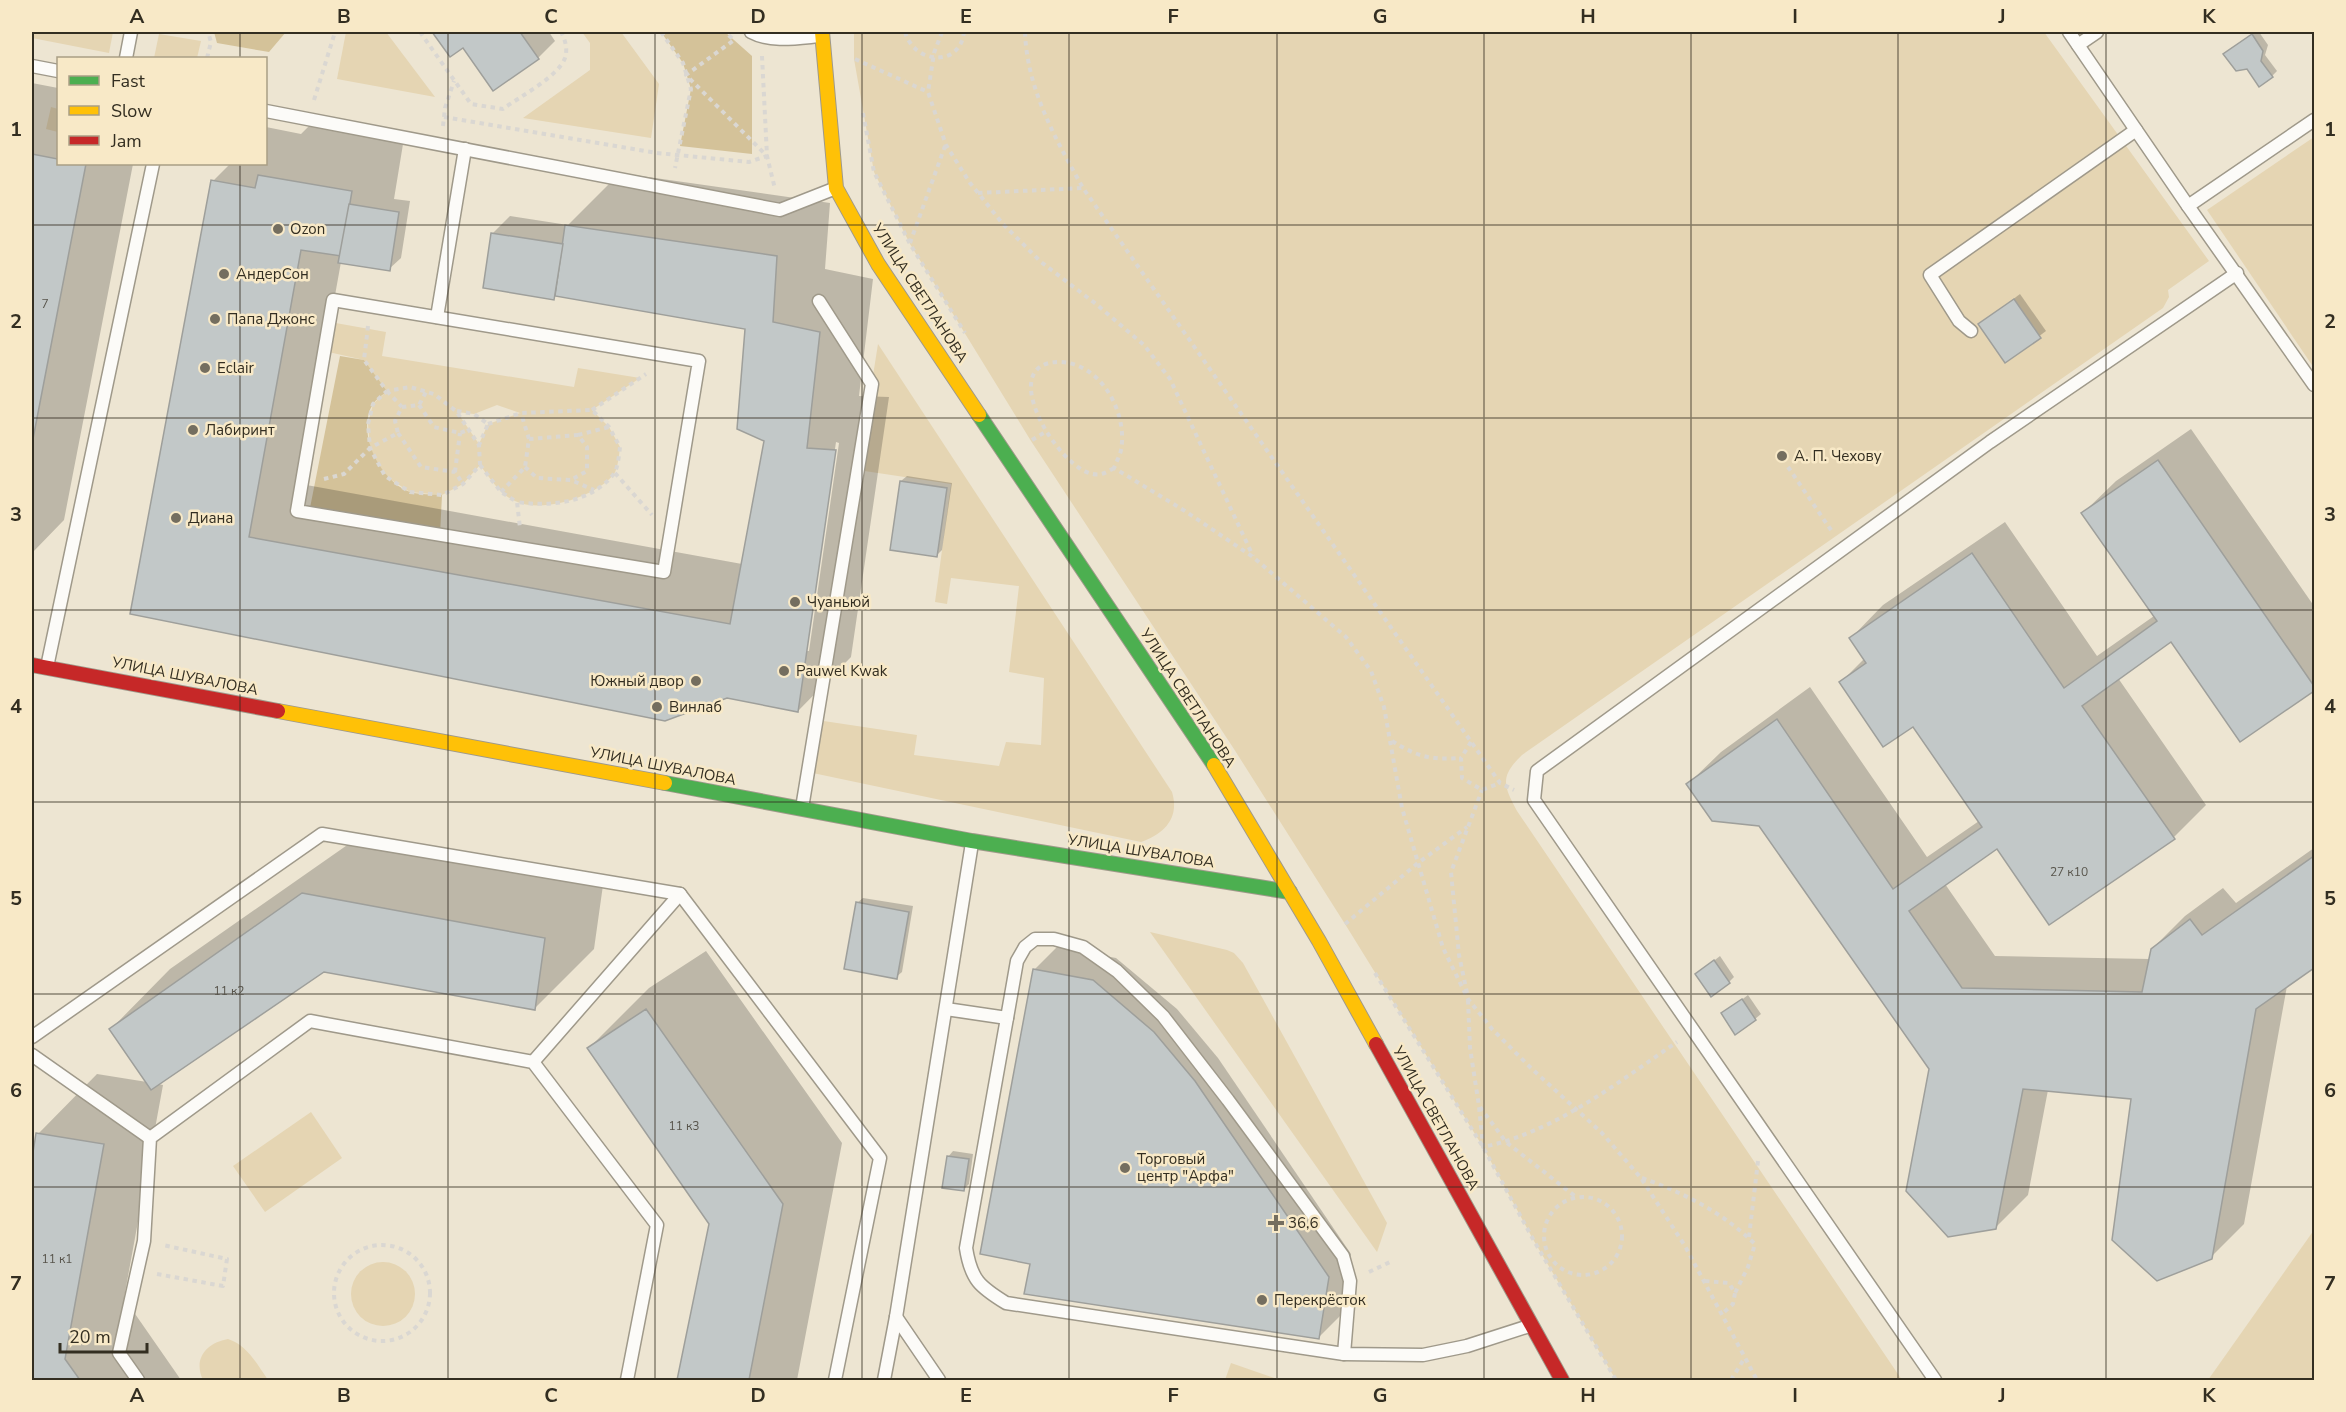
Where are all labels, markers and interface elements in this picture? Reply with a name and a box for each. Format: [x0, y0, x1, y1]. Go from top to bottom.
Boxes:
text: A [130, 3, 145, 30]
text: B [337, 3, 351, 30]
text: C [544, 3, 558, 30]
text: D [750, 3, 766, 30]
text: E [960, 3, 972, 30]
text: F [1167, 3, 1179, 30]
text: G [1373, 3, 1387, 30]
text: H [1580, 3, 1596, 30]
text: I [1792, 3, 1798, 30]
text: J [1997, 3, 2006, 30]
text: K [2202, 3, 2216, 30]
legend [57, 57, 267, 165]
text: Fast [111, 69, 146, 93]
text: Slow [111, 99, 152, 123]
text: 1 [10, 116, 22, 143]
text: 1 [2324, 116, 2336, 143]
text: Jam [110, 129, 142, 153]
place label: Ozon [290, 219, 325, 239]
street label: УЛИЦА СВЕТЛАНОВА [867, 219, 972, 366]
marker: Ozon [271, 222, 285, 236]
place label: АндерСон [236, 264, 309, 284]
marker: АндерСон [217, 267, 231, 281]
house number: 7 [41, 296, 49, 312]
text: 2 [10, 308, 22, 335]
text: 2 [2324, 308, 2336, 335]
place label: Папа Джонс [227, 309, 315, 329]
marker: Папа Джонс [208, 312, 222, 326]
place label: Eclair [217, 358, 254, 378]
marker: Eclair [198, 361, 212, 375]
place label: Лабиринт [205, 420, 275, 440]
marker: Лабиринт [186, 423, 200, 437]
place label: А. П. Чехову [1794, 446, 1882, 466]
marker: А. П. Чехову [1775, 449, 1789, 463]
text: 3 [10, 501, 22, 528]
text: 3 [2324, 501, 2336, 528]
place label: Диана [188, 508, 233, 528]
marker: Диана [169, 511, 183, 525]
place label: Чуаньюй [807, 592, 870, 612]
marker: Чуаньюй [788, 595, 802, 609]
street label: УЛИЦА СВЕТЛАНОВА [1135, 624, 1240, 771]
street label: УЛИЦА ШУВАЛОВА [109, 652, 260, 700]
place label: Pauwel Kwak [796, 661, 888, 681]
marker: Pauwel Kwak [777, 664, 791, 678]
place label: Южный двор [590, 671, 684, 691]
marker: Южный двор [689, 674, 703, 688]
text: 4 [10, 693, 22, 720]
text: 4 [2324, 693, 2336, 720]
place label: Винлаб [669, 697, 722, 717]
marker: Винлаб [650, 700, 664, 714]
street label: УЛИЦА ШУВАЛОВА [587, 742, 738, 790]
street label: УЛИЦА ШУВАЛОВА [1065, 829, 1216, 872]
house number: 27 к10 [2050, 864, 2088, 880]
text: 5 [10, 885, 22, 912]
text: 5 [2324, 885, 2336, 912]
house number: 11 к2 [214, 983, 245, 999]
street label: УЛИЦА СВЕТЛАНОВА [1388, 1041, 1484, 1194]
text: 6 [10, 1077, 22, 1104]
text: 6 [2324, 1077, 2336, 1104]
house number: 11 к3 [669, 1118, 700, 1134]
place label: Торговый центр "Арфа" [1137, 1149, 1234, 1186]
marker: Торговый центр "Арфа" [1118, 1161, 1132, 1175]
place label: 36,6 [1288, 1213, 1318, 1233]
marker: 36,6 [1269, 1216, 1283, 1230]
house number: 11 к1 [42, 1251, 73, 1267]
text: 7 [10, 1270, 22, 1297]
text: 7 [2324, 1270, 2336, 1297]
place label: Перекрёсток [1274, 1290, 1366, 1310]
marker: Перекрёсток [1255, 1293, 1269, 1307]
scale bar [60, 1316, 147, 1354]
text: 20 m [69, 1325, 111, 1349]
text: A [130, 1382, 145, 1409]
text: B [337, 1382, 351, 1409]
text: C [544, 1382, 558, 1409]
text: D [750, 1382, 766, 1409]
text: E [960, 1382, 972, 1409]
text: F [1167, 1382, 1179, 1409]
text: G [1373, 1382, 1387, 1409]
text: H [1580, 1382, 1596, 1409]
text: I [1792, 1382, 1798, 1409]
text: J [1997, 1382, 2006, 1409]
text: K [2202, 1382, 2216, 1409]

